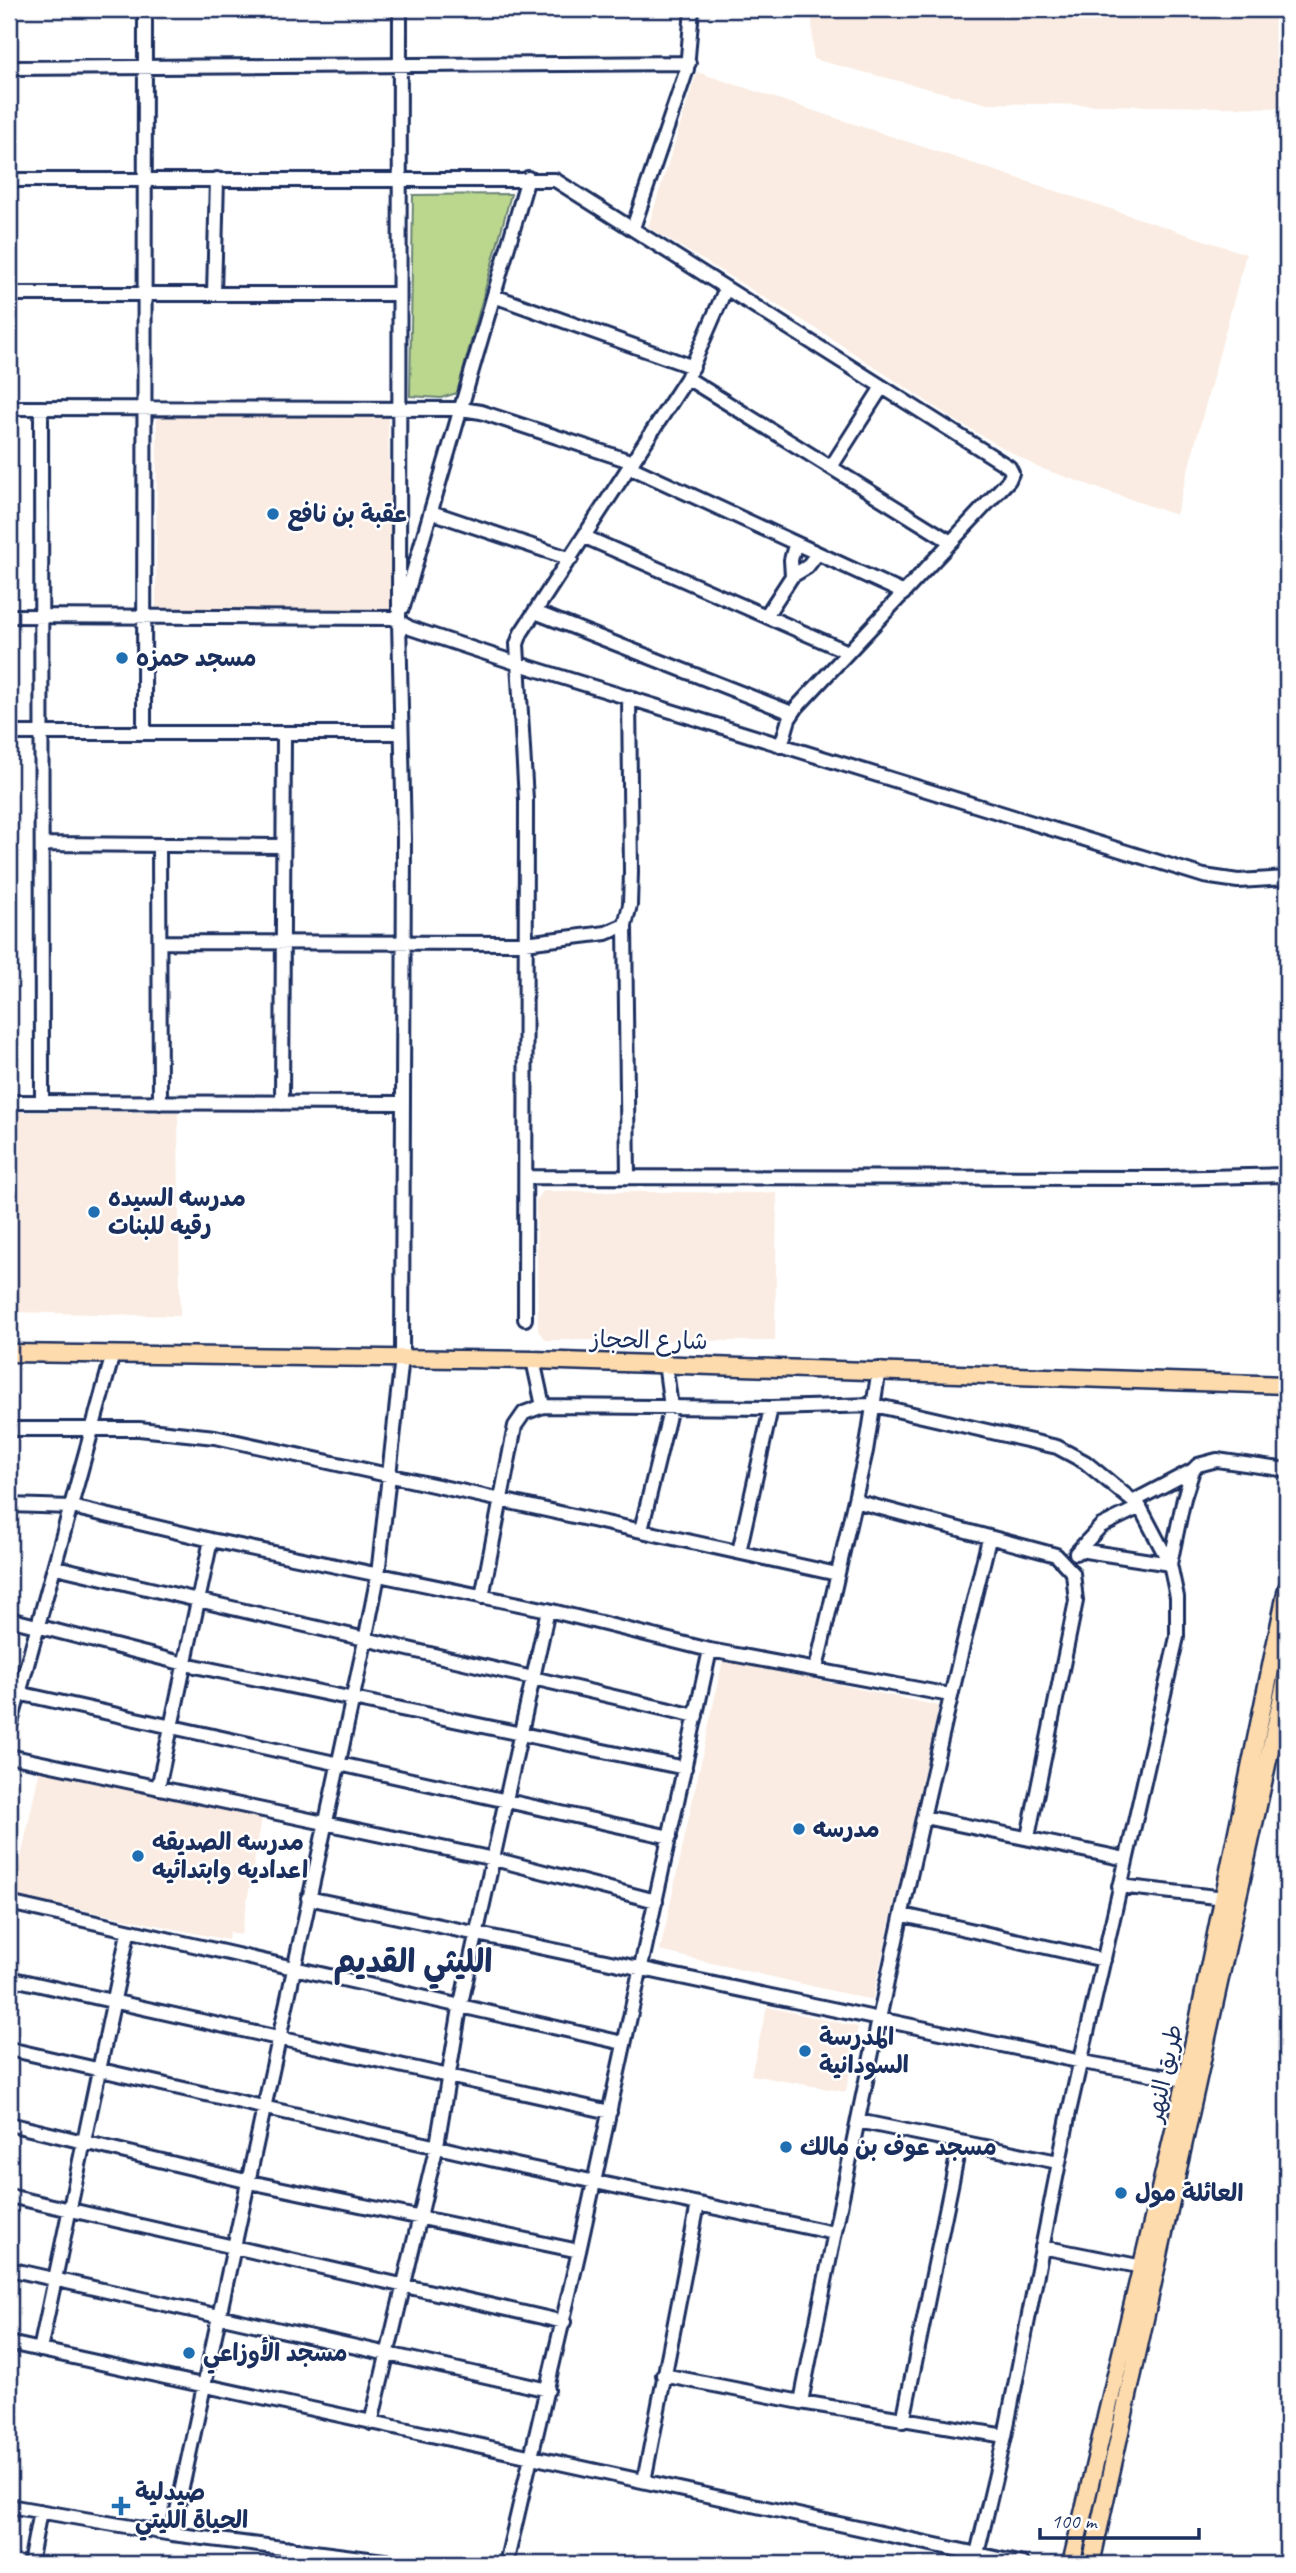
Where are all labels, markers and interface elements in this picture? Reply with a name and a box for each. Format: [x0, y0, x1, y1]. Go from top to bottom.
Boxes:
place label: عقبة بن نافع [287, 499, 407, 531]
marker: عقبة بن نافع [265, 506, 281, 522]
place label: مسجد حمزه [136, 643, 257, 673]
marker: مسجد حمزه [114, 650, 130, 666]
place label: مدرسه السيده رقيه للبنات [108, 1183, 246, 1241]
marker: مدرسه السيده رقيه للبنات [86, 1204, 102, 1220]
street label: شارع الحجاز [588, 1324, 708, 1358]
place label: مدرسه [813, 1814, 880, 1844]
marker: مدرسه [791, 1821, 807, 1837]
place label: مدرسه الصديقه اعداديه وابتدائيه [152, 1827, 308, 1885]
marker: مدرسه الصديقه اعداديه وابتدائيه [130, 1848, 146, 1864]
district label: الليثي القديم [333, 1941, 493, 1990]
place label: المدرسة السودانية [819, 2022, 909, 2081]
street label: طريق النهر [1139, 2022, 1189, 2126]
marker: المدرسة السودانية [797, 2043, 813, 2059]
place label: مسجد عوف بن مالك [800, 2132, 997, 2162]
marker: مسجد عوف بن مالك [778, 2139, 794, 2155]
place label: العائلة مول [1135, 2178, 1243, 2208]
marker: العائلة مول [1113, 2185, 1129, 2201]
place label: مسجد الأوزاعي [203, 2336, 347, 2374]
marker: مسجد الأوزاعي [181, 2345, 197, 2361]
place label: صيدلية الحياة الليتي [135, 2477, 248, 2541]
scale bar [1040, 2496, 1200, 2540]
marker: صيدلية الحياة الليتي [113, 2498, 129, 2514]
text: 100 m [1051, 2508, 1098, 2534]

